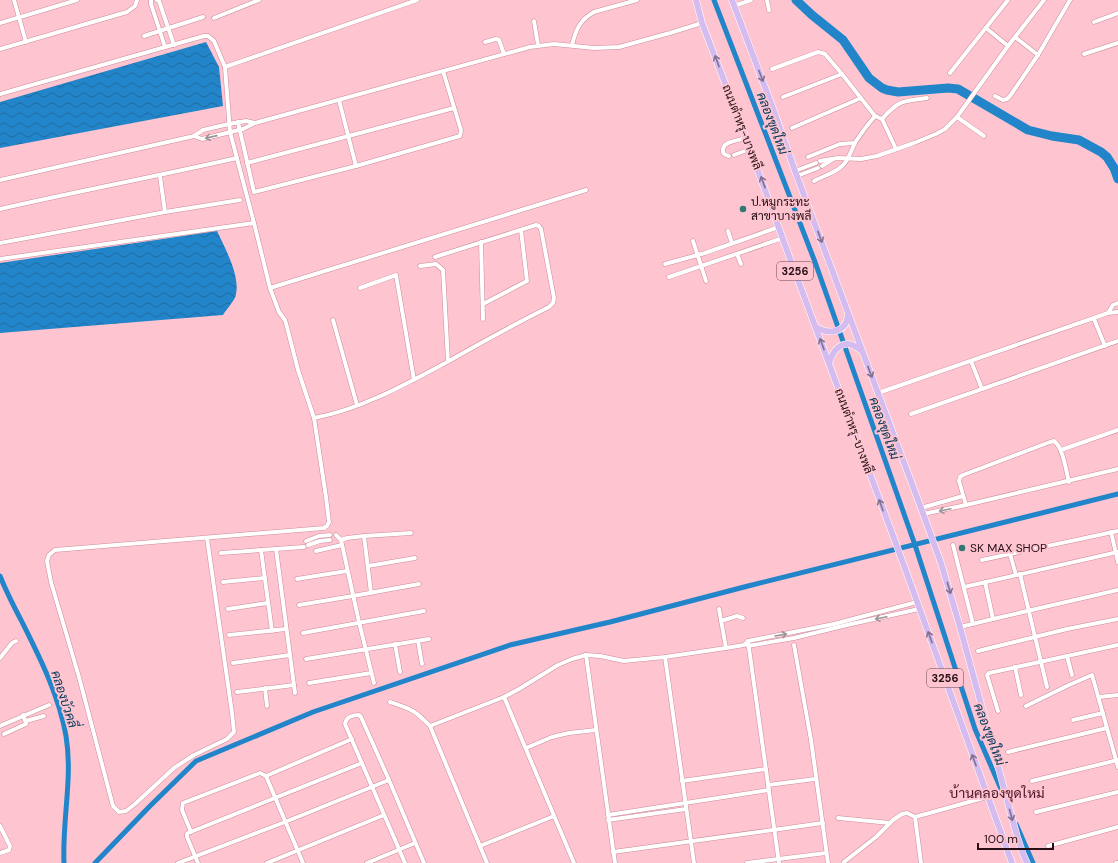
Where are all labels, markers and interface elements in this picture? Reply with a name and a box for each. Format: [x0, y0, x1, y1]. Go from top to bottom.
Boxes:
one-way arrow [712, 55, 720, 67]
one-way arrow [757, 69, 765, 81]
street label: ถนนตำหรุ-บางพลี [717, 82, 766, 172]
water label: คลองขุดใหม่ [752, 89, 793, 158]
one-way arrow [205, 133, 218, 141]
one-way arrow [758, 177, 766, 189]
place label: ป.หมูกระทะ สาขาบางพลี [751, 194, 811, 224]
marker: ป.หมูกระทะ สาขาบางพลี [738, 204, 748, 214]
one-way arrow [816, 231, 824, 243]
road number: 3256 [777, 262, 813, 280]
one-way arrow [818, 337, 825, 350]
one-way arrow [867, 366, 875, 378]
street label: ถนนตำหรุ-บางพลี [830, 386, 877, 476]
water label: คลองขุดใหม่ [864, 394, 904, 463]
one-way arrow [877, 499, 885, 511]
one-way arrow [939, 506, 952, 514]
place label: SK MAX SHOP [970, 540, 1047, 556]
marker: SK MAX SHOP [957, 543, 967, 553]
one-way arrow [945, 581, 953, 593]
one-way arrow [875, 614, 888, 622]
one-way arrow [774, 631, 787, 639]
one-way arrow [926, 631, 933, 644]
water label: คลองบัวคลี่ [47, 667, 86, 732]
road number: 3256 [927, 669, 963, 687]
water label: คลองขุดใหม่ [969, 700, 1010, 769]
one-way arrow [970, 753, 977, 766]
district label: บ้านคลองขุดใหม่ [949, 784, 1045, 803]
one-way arrow [1008, 808, 1016, 821]
scale bar [978, 825, 1053, 851]
text: 100 m [984, 831, 1018, 847]

